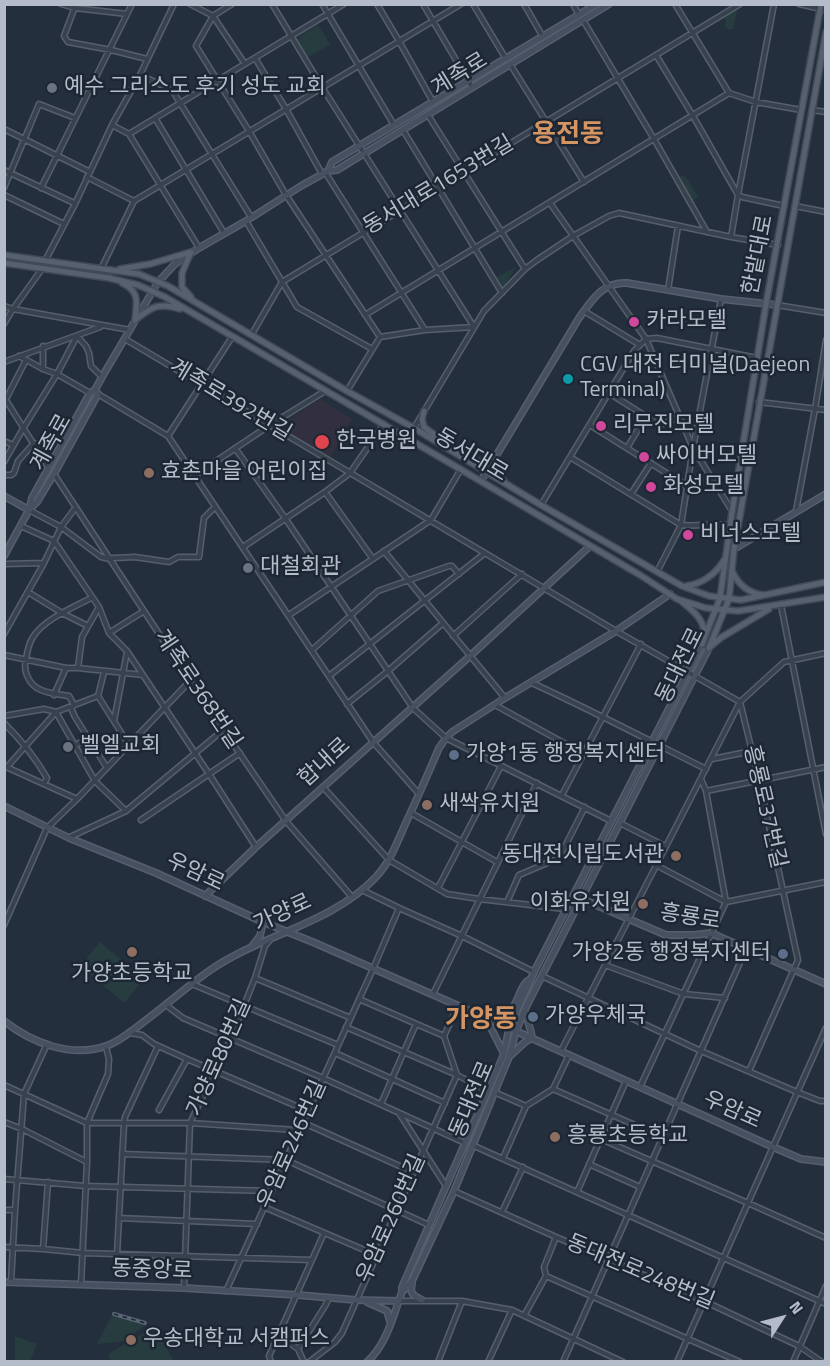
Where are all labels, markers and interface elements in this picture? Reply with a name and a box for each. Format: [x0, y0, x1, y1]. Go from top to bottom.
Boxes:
street label: 계족로 [427, 48, 493, 102]
place label: 예수 그리스도 후기 성도 교회 [64, 75, 326, 101]
marker: 예수 그리스도 후기 성도 교회 [45, 81, 59, 95]
district label: 용전동 [532, 120, 604, 152]
street label: 동서대로1653번길 [359, 131, 519, 241]
street label: 한밭대로 [738, 213, 780, 297]
place label: 카라모텔 [646, 309, 727, 335]
marker: 카라모텔 [627, 315, 641, 329]
place label: CGV 대전 터미널(Daejeon Terminal) [580, 353, 810, 404]
street label: 계족로392번길 [164, 354, 296, 448]
marker: CGV 대전 터미널(Daejeon Terminal) [561, 372, 575, 386]
street label: 계족로 [26, 410, 78, 476]
place label: 리무진모텔 [613, 413, 714, 439]
marker: 리무진모텔 [594, 419, 608, 433]
street label: 동서대로 [430, 424, 512, 488]
place label: 한국병원 [336, 429, 417, 455]
marker: 한국병원 [313, 433, 331, 451]
place label: 싸이버모텔 [656, 444, 757, 470]
marker: 싸이버모텔 [637, 450, 651, 464]
place label: 효촌마을 어린이집 [161, 460, 328, 486]
marker: 효촌마을 어린이집 [142, 466, 156, 480]
place label: 화성모텔 [663, 474, 744, 500]
marker: 화성모텔 [644, 480, 658, 494]
place label: 비너스모텔 [700, 522, 801, 548]
marker: 비너스모텔 [681, 528, 695, 542]
place label: 대철회관 [260, 555, 341, 581]
marker: 대철회관 [241, 561, 255, 575]
street label: 동대전로 [651, 624, 711, 708]
street label: 계족로368번길 [147, 625, 247, 755]
street label: 합내로 [294, 733, 356, 793]
place label: 벨엘교회 [80, 734, 161, 760]
marker: 벨엘교회 [61, 740, 75, 754]
place label: 가양1동 행정복지센터 [466, 742, 665, 768]
street label: 흥룡로37번길 [737, 743, 791, 871]
marker: 가양1동 행정복지센터 [447, 748, 461, 762]
place label: 새싹유치원 [439, 792, 540, 818]
marker: 새싹유치원 [420, 798, 434, 812]
place label: 동대전시립도서관 [502, 843, 664, 869]
street label: 우암로 [162, 848, 228, 898]
marker: 동대전시립도서관 [669, 849, 683, 863]
street label: 가양로 [250, 889, 316, 939]
place label: 이화유치원 [530, 891, 631, 917]
marker: 이화유치원 [636, 897, 650, 911]
street label: 흥룡로 [658, 900, 722, 936]
place label: 가양2동 행정복지센터 [572, 941, 771, 967]
marker: 가양초등학교 [125, 945, 139, 959]
marker: 가양2동 행정복지센터 [776, 947, 790, 961]
place label: 가양초등학교 [71, 962, 193, 988]
street label: 가양로80번길 [182, 995, 258, 1121]
place label: 가양우체국 [545, 1004, 646, 1030]
district label: 가양동 [445, 1005, 517, 1037]
marker: 가양우체국 [526, 1010, 540, 1024]
street label: 동대전로 [445, 1058, 501, 1142]
street label: 우암로246번길 [253, 1077, 333, 1213]
street label: 우암로 [699, 1087, 765, 1135]
place label: 흥룡초등학교 [567, 1124, 688, 1150]
marker: 흥룡초등학교 [548, 1130, 562, 1144]
street label: 우암로260번길 [352, 1151, 432, 1287]
street label: 동대전로248번길 [562, 1230, 718, 1316]
street label: 동중앙로 [111, 1256, 193, 1286]
north arrow [752, 1288, 812, 1348]
text: N [784, 1296, 810, 1319]
place label: 우송대학교 서캠퍼스 [143, 1327, 330, 1353]
marker: 우송대학교 서캠퍼스 [124, 1333, 138, 1347]

